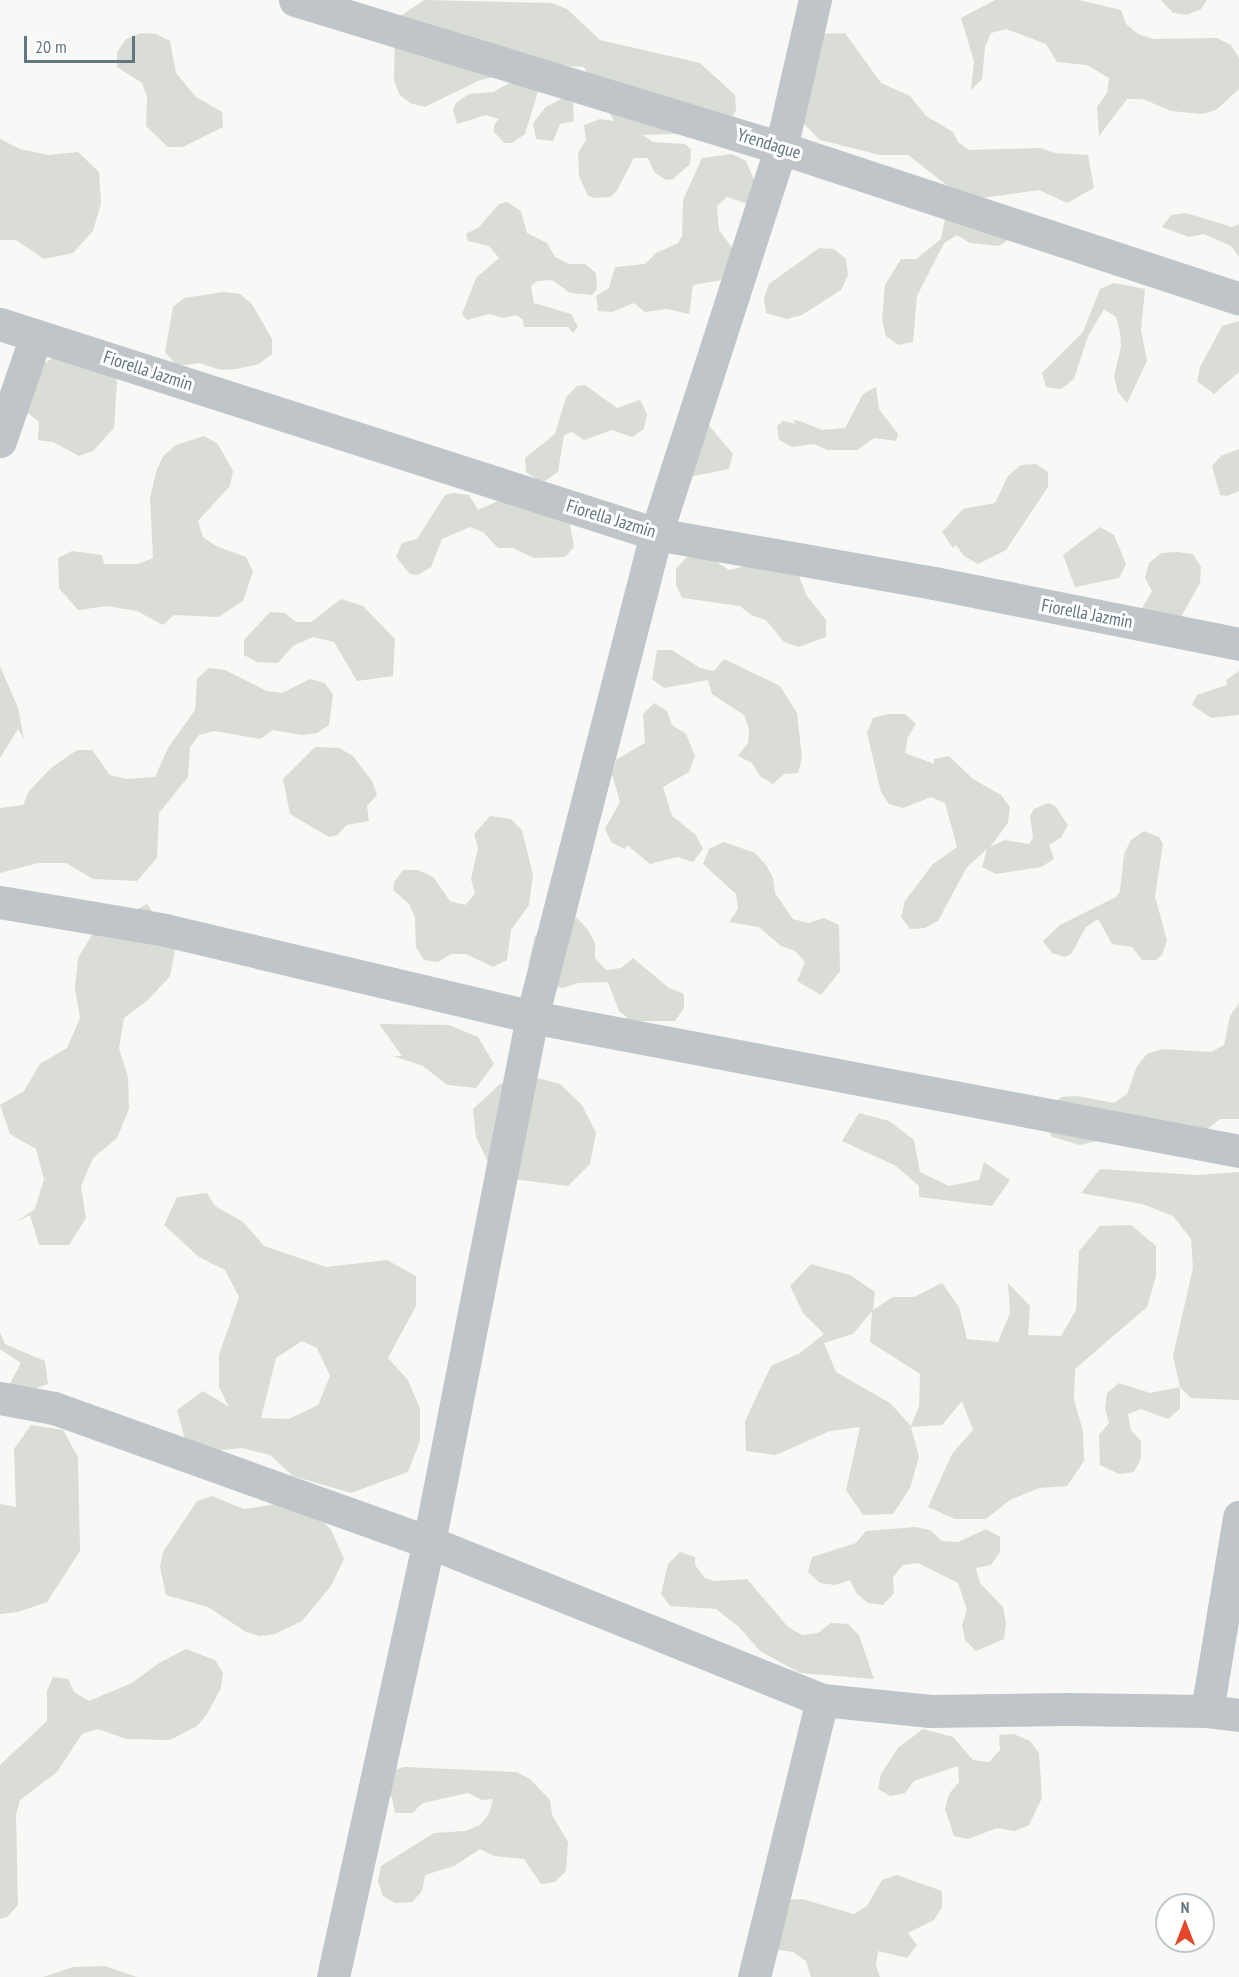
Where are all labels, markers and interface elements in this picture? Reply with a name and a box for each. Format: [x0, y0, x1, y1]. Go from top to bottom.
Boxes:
scale bar [27, 24, 138, 62]
text: 20 m [35, 35, 67, 58]
street label: Yrendague [735, 124, 803, 164]
street label: Fiorella Jazmin [101, 346, 195, 396]
street label: Fiorella Jazmin [564, 495, 658, 543]
street label: Fiorella Jazmin [1040, 595, 1134, 633]
north arrow [1155, 1893, 1215, 1953]
text: N [1181, 1897, 1189, 1917]

